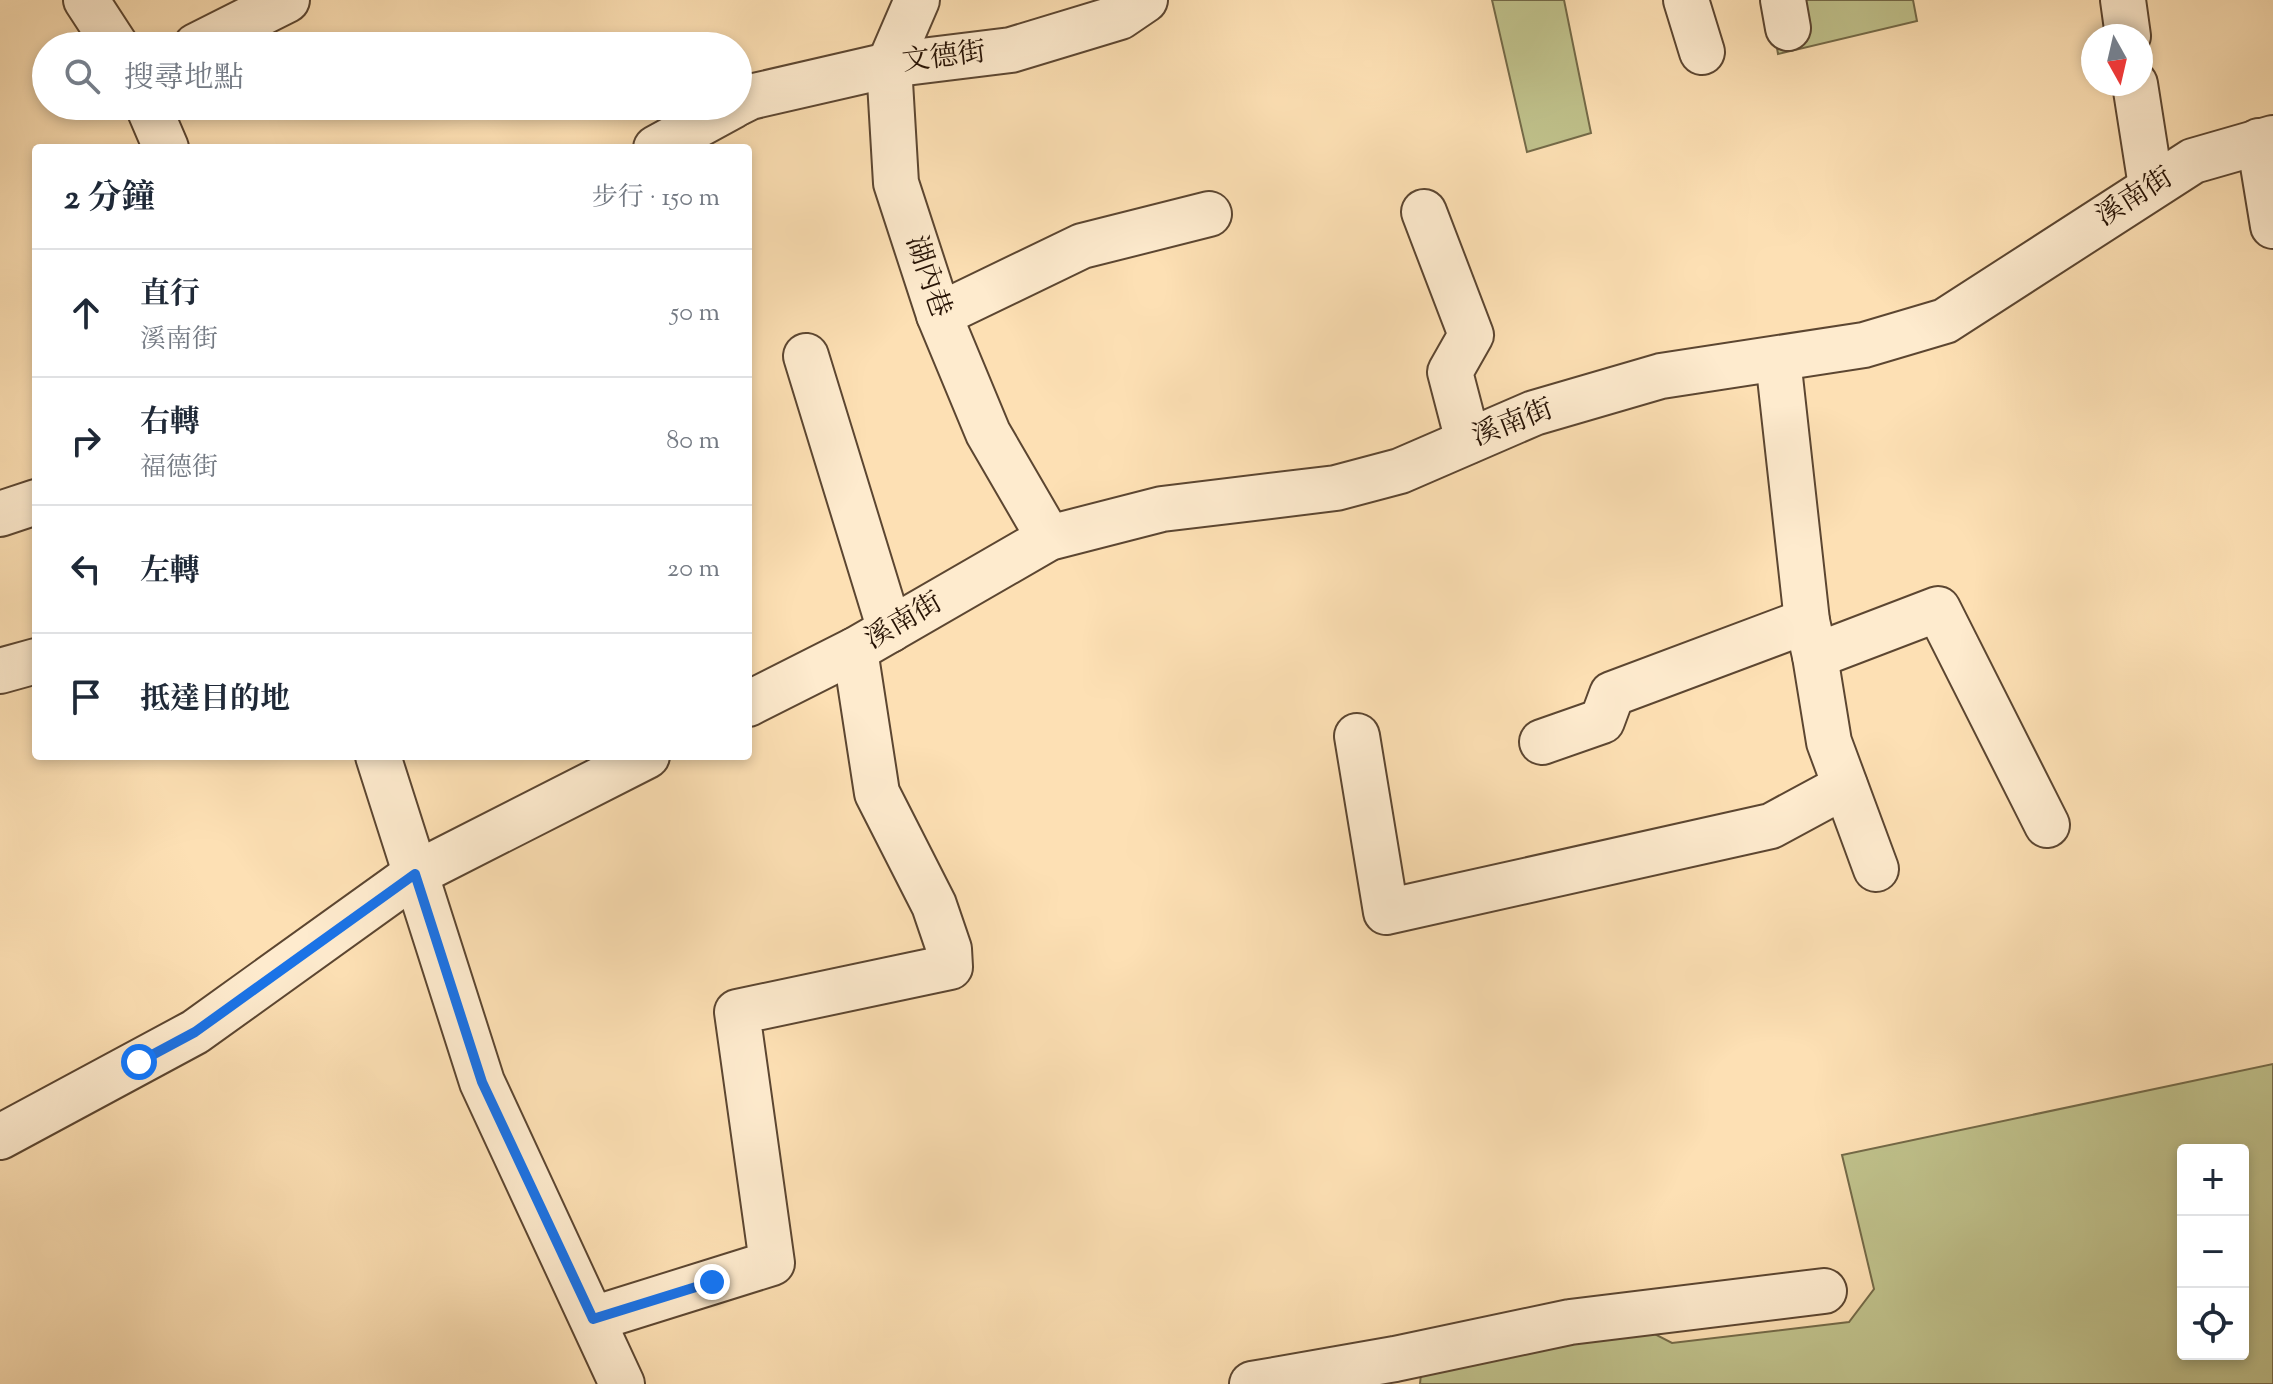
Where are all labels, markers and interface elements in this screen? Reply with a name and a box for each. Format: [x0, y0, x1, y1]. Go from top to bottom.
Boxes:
north arrow [2081, 24, 2153, 96]
search box [32, 32, 752, 120]
street label: 文德街 [900, 33, 988, 83]
icon: search [60, 54, 104, 98]
text: 搜尋地點 [124, 58, 244, 101]
street label: 溪南街 [2089, 159, 2181, 237]
text: 2 分鐘 [64, 175, 155, 224]
text: 步行 · 150 m [592, 180, 720, 217]
street label: 湖內巷 [894, 231, 960, 323]
text: 直行 [140, 274, 200, 317]
icon: ahead [64, 291, 108, 335]
text: 50 m [670, 295, 720, 332]
text: 溪南街 [140, 322, 218, 359]
street label: 溪南街 [1467, 390, 1559, 458]
text: 右轉 [140, 402, 200, 445]
icon: right [64, 419, 108, 463]
text: 80 m [666, 423, 720, 460]
text: 福德街 [140, 450, 218, 487]
icon: left [64, 547, 108, 591]
text: 左轉 [140, 551, 200, 594]
text: 20 m [667, 551, 720, 588]
street label: 溪南街 [858, 584, 950, 660]
icon: arrive [64, 675, 108, 719]
text: 抵達目的地 [140, 679, 290, 722]
route start [121, 1044, 157, 1080]
map controls [2177, 1144, 2249, 1360]
button: + [2177, 1144, 2249, 1216]
button: − [2177, 1216, 2249, 1288]
route end [694, 1264, 730, 1300]
button: locate [2177, 1288, 2249, 1360]

